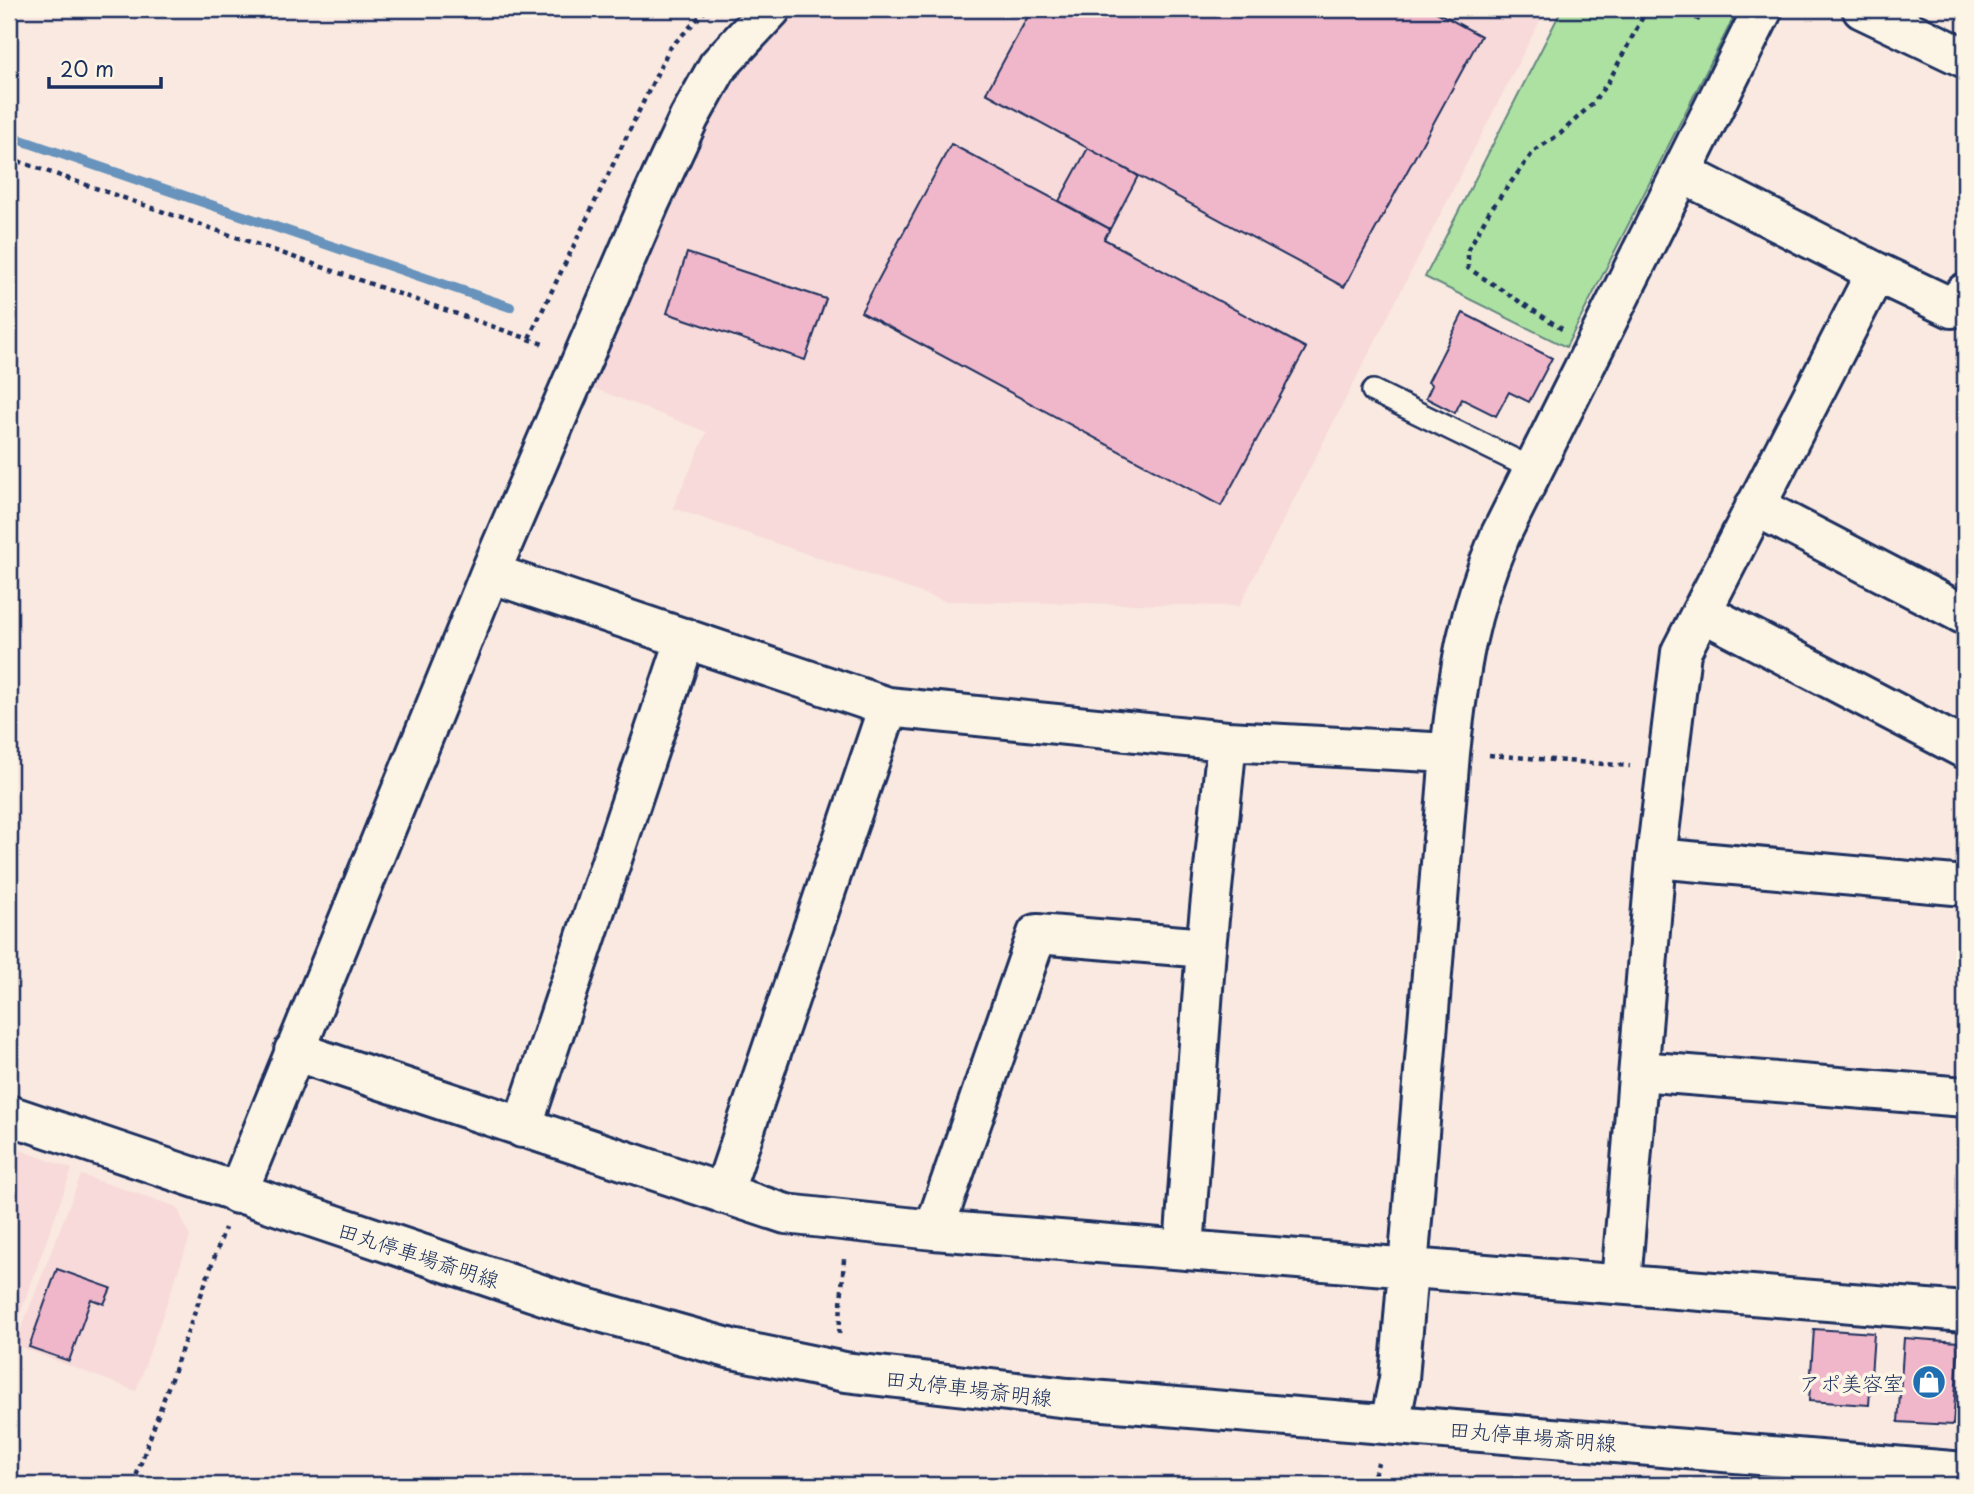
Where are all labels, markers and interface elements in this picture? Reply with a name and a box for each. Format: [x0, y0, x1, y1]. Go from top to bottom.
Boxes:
scale bar [49, 46, 161, 90]
text: 20 m [60, 52, 114, 84]
street label: 田丸停車場斎明線 [334, 1213, 504, 1295]
street label: 田丸停車場斎明線 [884, 1361, 1054, 1413]
shop icon: アポ美容室 [1910, 1363, 1948, 1401]
place label: アポ美容室 [1799, 1366, 1904, 1398]
street label: 田丸停車場斎明線 [1448, 1412, 1618, 1458]

